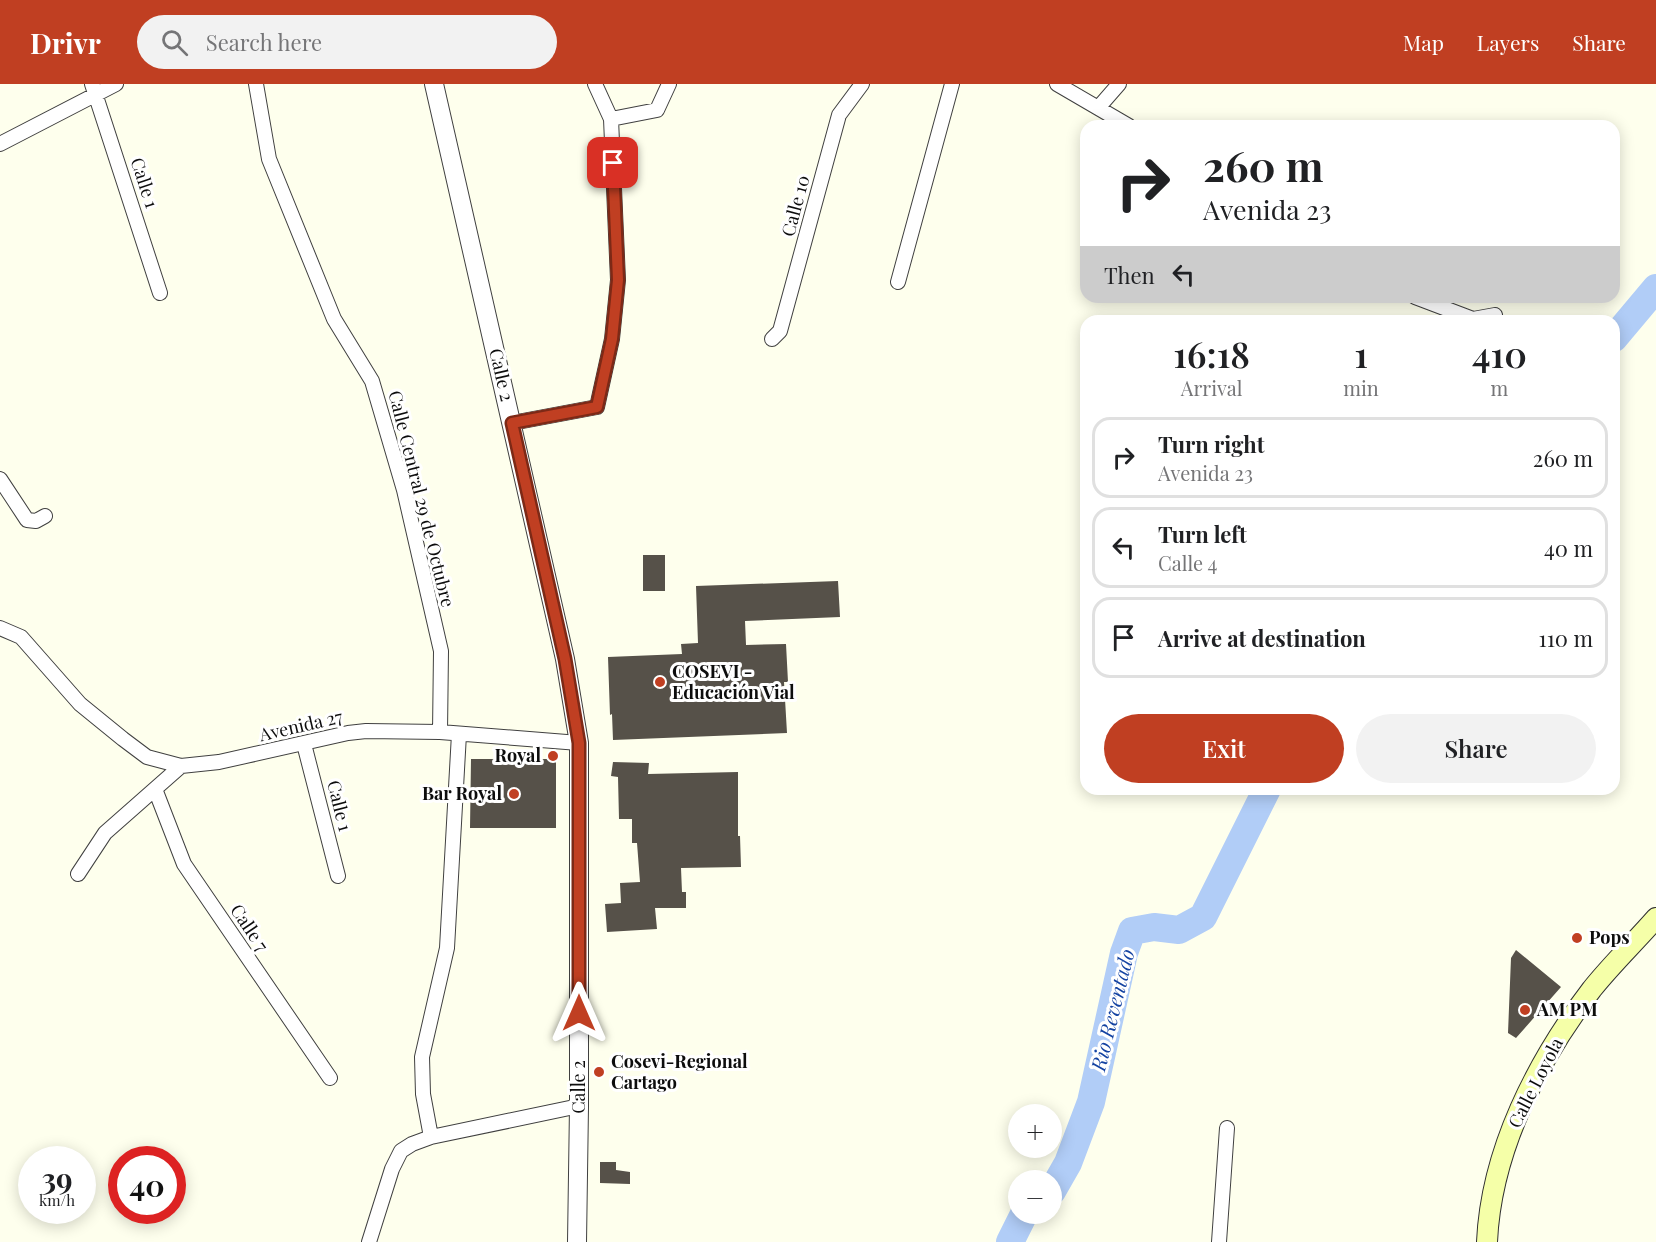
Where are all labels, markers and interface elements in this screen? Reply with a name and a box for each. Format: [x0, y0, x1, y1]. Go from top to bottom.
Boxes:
search box [137, 15, 557, 69]
text: Drivr [30, 24, 101, 61]
icon: search [158, 26, 191, 59]
text: Search here [206, 27, 322, 57]
text: Map [1403, 28, 1444, 56]
text: Layers [1477, 28, 1539, 56]
text: Share [1572, 28, 1626, 56]
pin [587, 137, 638, 188]
text: 260 m [1203, 137, 1323, 193]
icon: right [1104, 144, 1182, 222]
icon: arrive [596, 146, 629, 179]
street label: Calle 1 [126, 154, 164, 211]
street label: Calle 10 [775, 172, 815, 239]
text: Avenida 23 [1203, 191, 1331, 227]
icon: left [1167, 258, 1200, 291]
text: Then [1104, 260, 1155, 290]
text: 16:18 [1173, 329, 1250, 377]
text: 1 [1354, 329, 1368, 377]
text: 410 [1472, 329, 1527, 377]
street label: Calle 2 [484, 346, 520, 404]
text: Arrival [1181, 374, 1242, 401]
text: min [1343, 374, 1379, 401]
text: m [1490, 374, 1508, 401]
street label: Calle Central 29 de Octubre [383, 388, 461, 610]
text: Turn right [1158, 429, 1264, 459]
icon: right [1107, 441, 1140, 474]
text: 260 m [1533, 443, 1593, 473]
text: Avenida 23 [1158, 459, 1253, 486]
text: Turn left [1158, 519, 1247, 549]
icon: left [1107, 531, 1140, 564]
text: 40 m [1544, 533, 1593, 563]
text: Calle 4 [1158, 549, 1218, 576]
icon: arrive [1107, 621, 1140, 654]
text: Arrive at destination [1158, 623, 1366, 653]
text: 110 m [1539, 623, 1593, 653]
place label: COSEVI - Educación Vial [672, 659, 795, 704]
marker: COSEVI - Educación Vial [653, 675, 667, 689]
street label: Avenida 27 [256, 704, 345, 746]
button: Exit [1104, 714, 1344, 783]
button: Share [1356, 714, 1596, 783]
place label: Royal [495, 743, 541, 767]
marker: Royal [546, 749, 560, 763]
street label: Calle 1 [322, 778, 358, 834]
place label: Bar Royal [422, 781, 502, 805]
marker: Bar Royal [507, 787, 521, 801]
street label: Calle 7 [225, 899, 275, 956]
place label: Pops [1589, 925, 1630, 949]
marker: Pops [1570, 931, 1584, 945]
water label: Rio Reventado [1083, 946, 1140, 1074]
position arrow [547, 981, 611, 1045]
place label: AM PM [1536, 997, 1598, 1021]
marker: AM PM [1518, 1003, 1532, 1017]
street label: Calle Loyola [1502, 1033, 1568, 1132]
place label: Cosevi-Regional Cartago [611, 1049, 748, 1094]
street label: Calle 2 [566, 1060, 590, 1114]
marker: Cosevi-Regional Cartago [592, 1065, 606, 1079]
map controls [1008, 1104, 1062, 1224]
button: + [1008, 1104, 1062, 1158]
speed limit sign: 40 [108, 1146, 186, 1224]
text: 39 [41, 1158, 73, 1198]
button: − [1008, 1170, 1062, 1224]
text: km/h [39, 1190, 75, 1210]

